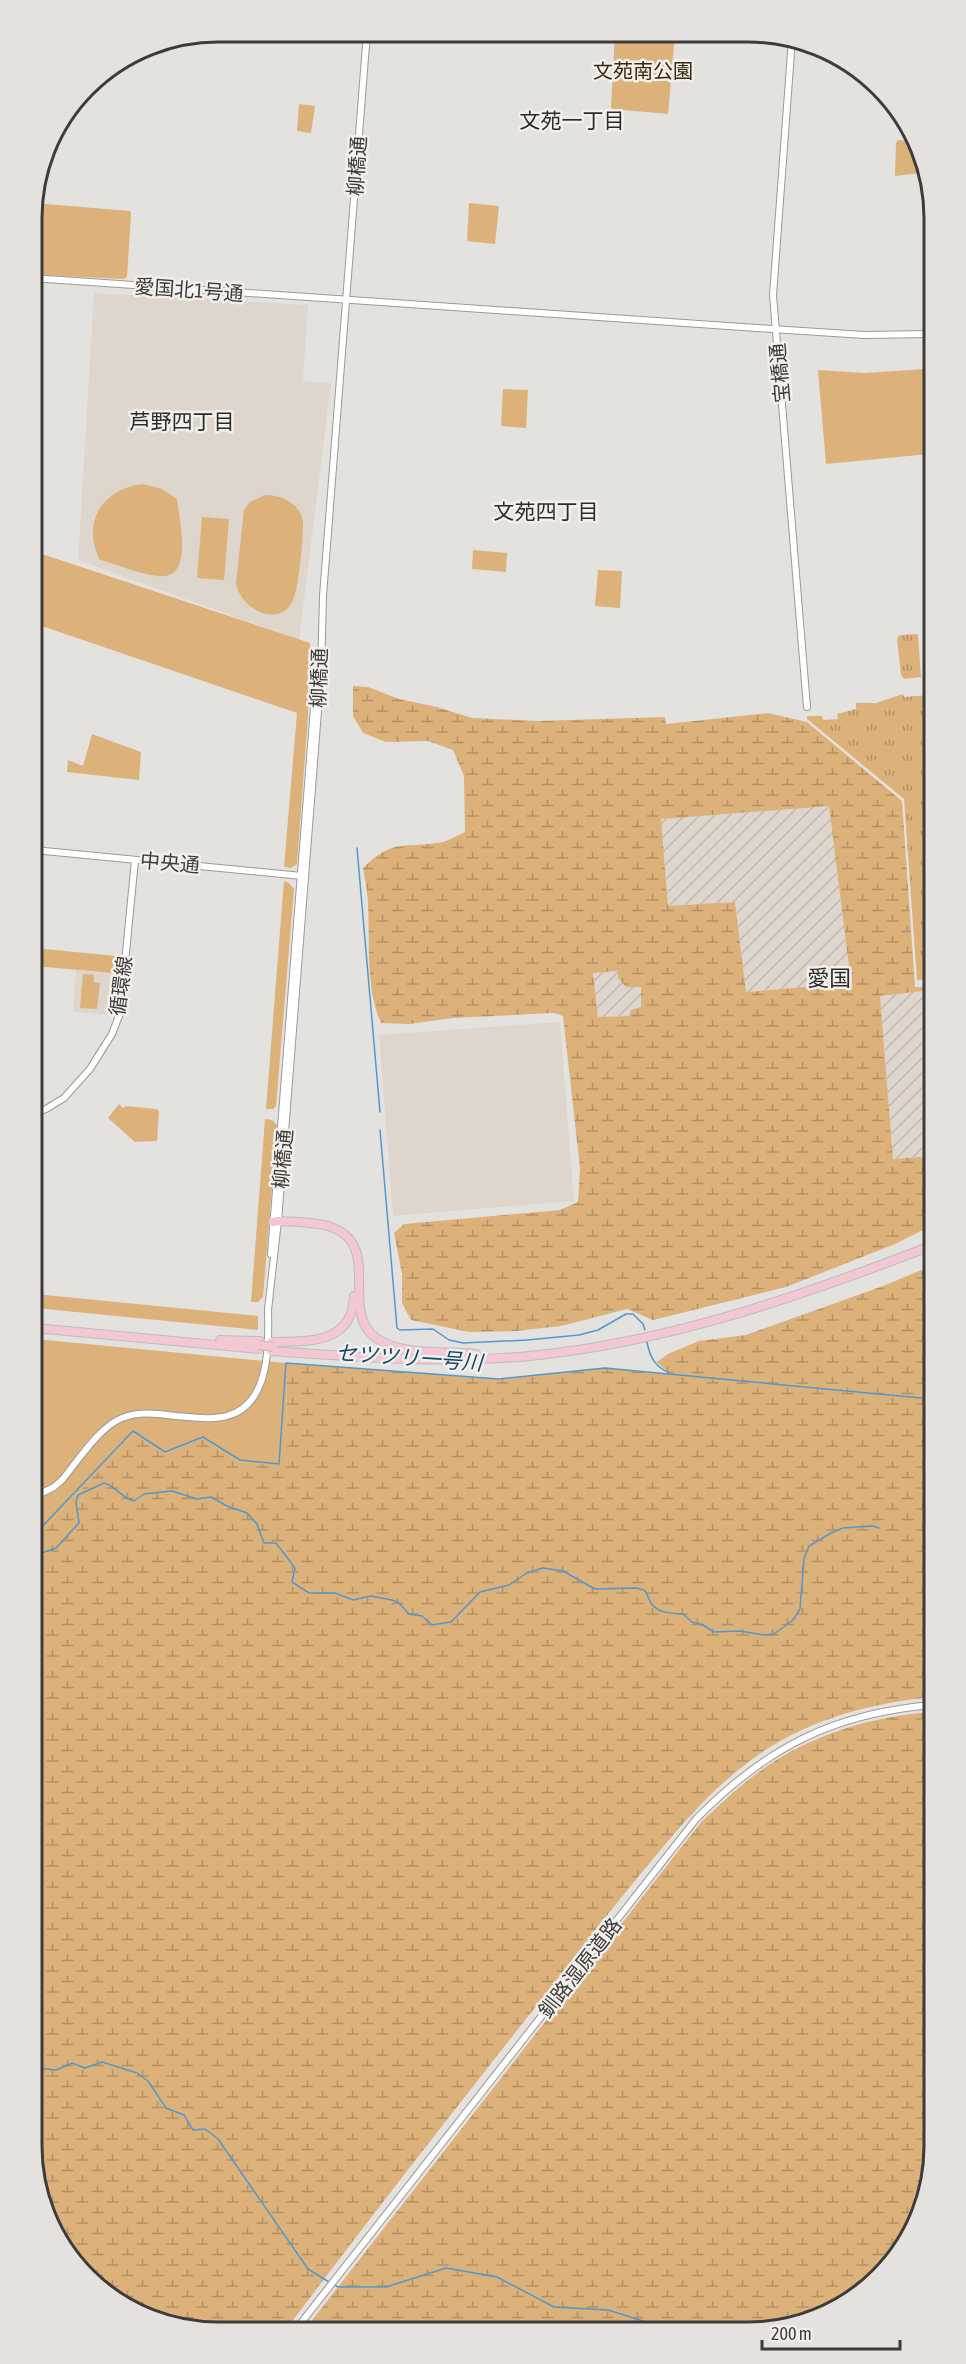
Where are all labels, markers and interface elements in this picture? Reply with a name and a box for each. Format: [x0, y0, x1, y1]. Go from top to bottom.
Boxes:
park label: 文苑南公園 [593, 59, 693, 82]
district label: 文苑一丁目 [520, 108, 625, 132]
street label: 柳橋通 [343, 135, 370, 197]
street label: 愛国北1号通 [134, 274, 244, 305]
street label: 宝橋通 [765, 342, 794, 404]
district label: 芦野四丁目 [130, 409, 235, 433]
district label: 文苑四丁目 [494, 499, 599, 523]
street label: 柳橋通 [306, 648, 331, 708]
street label: 中央通 [139, 848, 201, 877]
street label: 循環線 [105, 955, 136, 1017]
district label: 愛国 [807, 965, 851, 991]
street label: 柳橋通 [268, 1128, 297, 1190]
water label: セツツリ一号川 [335, 1340, 485, 1374]
street label: 釧路湿原道路 [534, 1913, 626, 2022]
scale bar [762, 2313, 900, 2351]
text: 200 m [771, 2323, 812, 2344]

